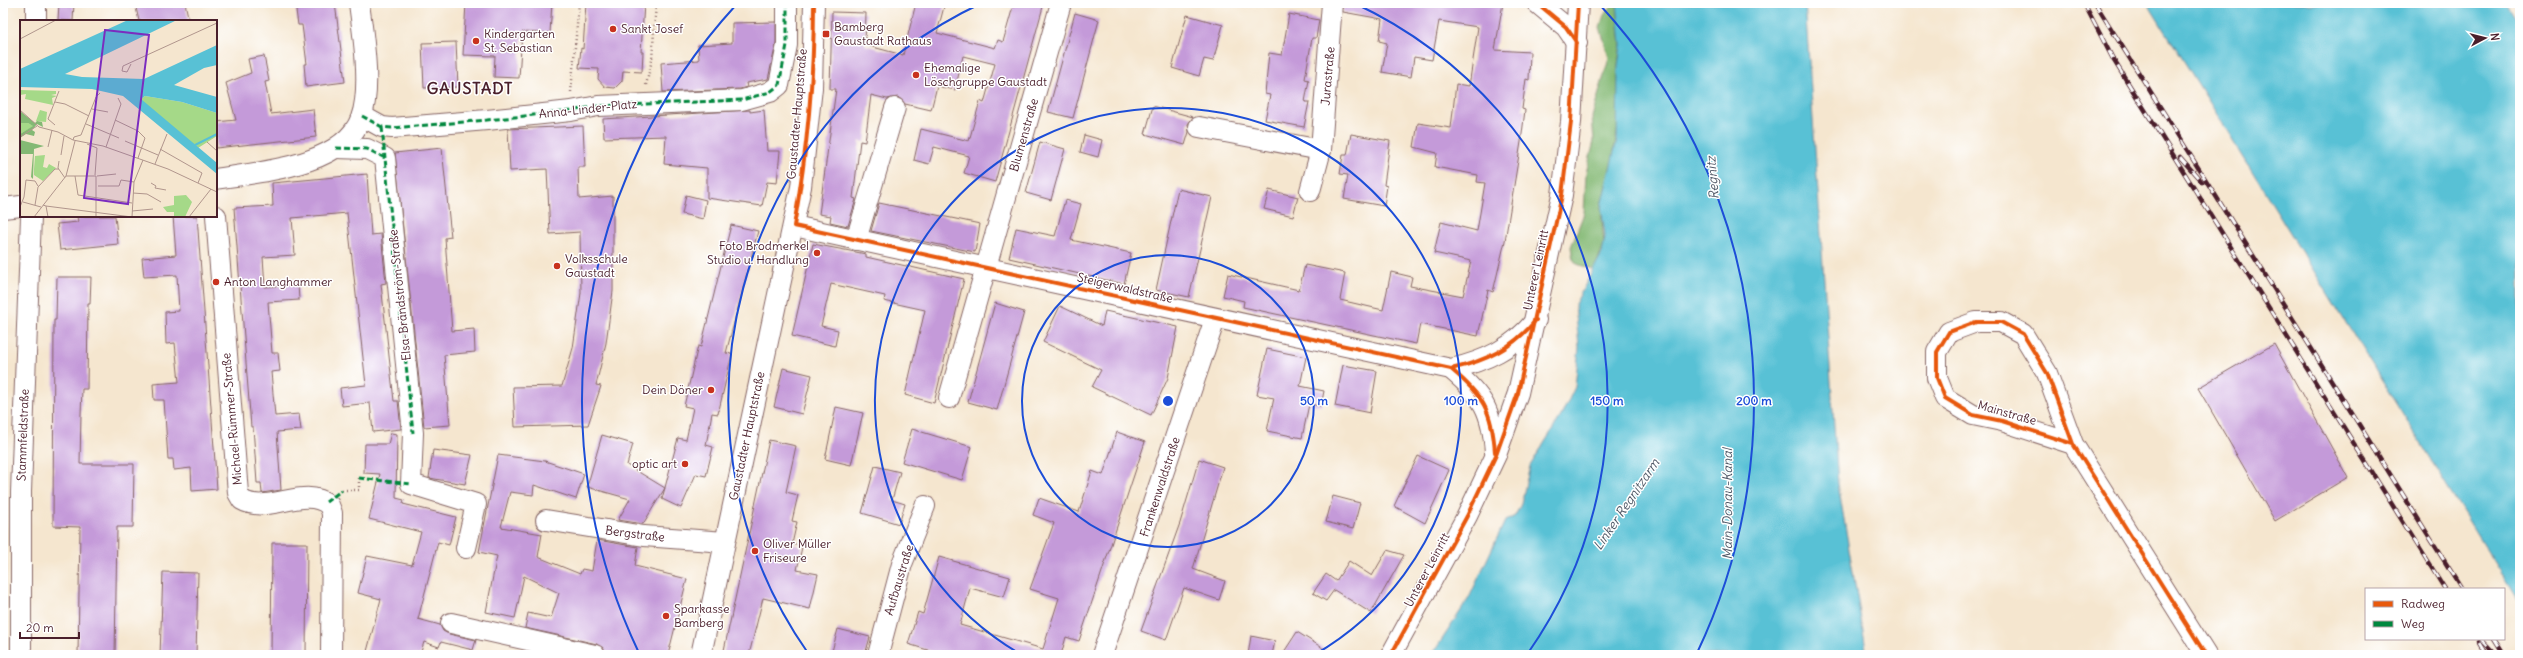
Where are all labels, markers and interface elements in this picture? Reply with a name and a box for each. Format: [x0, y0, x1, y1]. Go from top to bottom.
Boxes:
north arrow [2465, 18, 2505, 58]
place label: Bamberg Gaustadt Rathaus [834, 19, 931, 48]
inset map [20, 20, 217, 217]
place label: Sankt Josef [621, 21, 684, 36]
marker: Sankt Josef [608, 24, 618, 34]
place label: Kindergarten St. Sebastian [484, 26, 555, 55]
marker: Bamberg Gaustadt Rathaus [821, 29, 831, 39]
text: N [2488, 32, 2502, 41]
marker: Kindergarten St. Sebastian [471, 36, 481, 46]
street label: Jurastraße [1317, 46, 1338, 106]
street label: Gaustadter Hauptstraße [783, 48, 810, 180]
place label: Ehemalige Löschgruppe Gaustadt [924, 60, 1047, 89]
marker: Ehemalige Löschgruppe Gaustadt [911, 70, 921, 80]
district label: GAUSTADT [427, 78, 513, 98]
street label: Anna-Linder-Platz [538, 96, 638, 121]
street label: Blumenstraße [1006, 96, 1041, 173]
water label: Regnitz [1702, 154, 1723, 200]
street label: Unterer Leinritt [1520, 228, 1551, 312]
street label: Elsa-Brändström-Straße [385, 229, 414, 361]
place label: Foto Brodmerkel Studio u. Handlung [707, 238, 809, 267]
marker: Foto Brodmerkel Studio u. Handlung [812, 248, 822, 258]
place label: Volksschule Gaustadt [565, 251, 628, 280]
marker: Volksschule Gaustadt [552, 261, 562, 271]
street label: Steigerwaldstraße [1076, 269, 1174, 306]
place label: Anton Langhammer [224, 274, 332, 289]
marker: Anton Langhammer [211, 277, 221, 287]
street label: Michael-Rümmer-Straße [218, 352, 245, 486]
street label: Gaustadter Hauptstraße [726, 370, 767, 502]
place label: Dein Döner [642, 382, 703, 397]
marker: Dein Döner [706, 385, 716, 395]
street label: Stammfeldstraße [13, 389, 32, 481]
text: 50 m [1300, 393, 1329, 408]
text: 100 m [1444, 393, 1478, 408]
text: 150 m [1591, 393, 1624, 408]
text: 200 m [1736, 393, 1772, 408]
centre of rings [1161, 394, 1175, 408]
street label: Mainstraße [1976, 397, 2038, 428]
street label: Frankenwaldstraße [1136, 435, 1183, 539]
water label: Main-Donau-Kanal [1719, 446, 1736, 560]
water label: Linker Regnitzarm [1590, 455, 1664, 553]
place label: optic art [632, 456, 677, 471]
marker: optic art [680, 459, 690, 469]
street label: Bergstraße [604, 522, 666, 545]
street label: Unterer Leinritt [1401, 530, 1452, 609]
place label: Oliver Müller Friseure [763, 536, 831, 565]
street label: Aufbaustraße [881, 543, 916, 617]
marker: Oliver Müller Friseure [750, 546, 760, 556]
legend [2365, 588, 2505, 640]
text: Radweg [2401, 596, 2445, 611]
place label: Sparkasse Bamberg [674, 601, 730, 630]
marker: Sparkasse Bamberg [661, 611, 671, 621]
scale bar [20, 614, 79, 640]
text: Weg [2401, 616, 2425, 631]
text: 20 m [26, 620, 54, 635]

